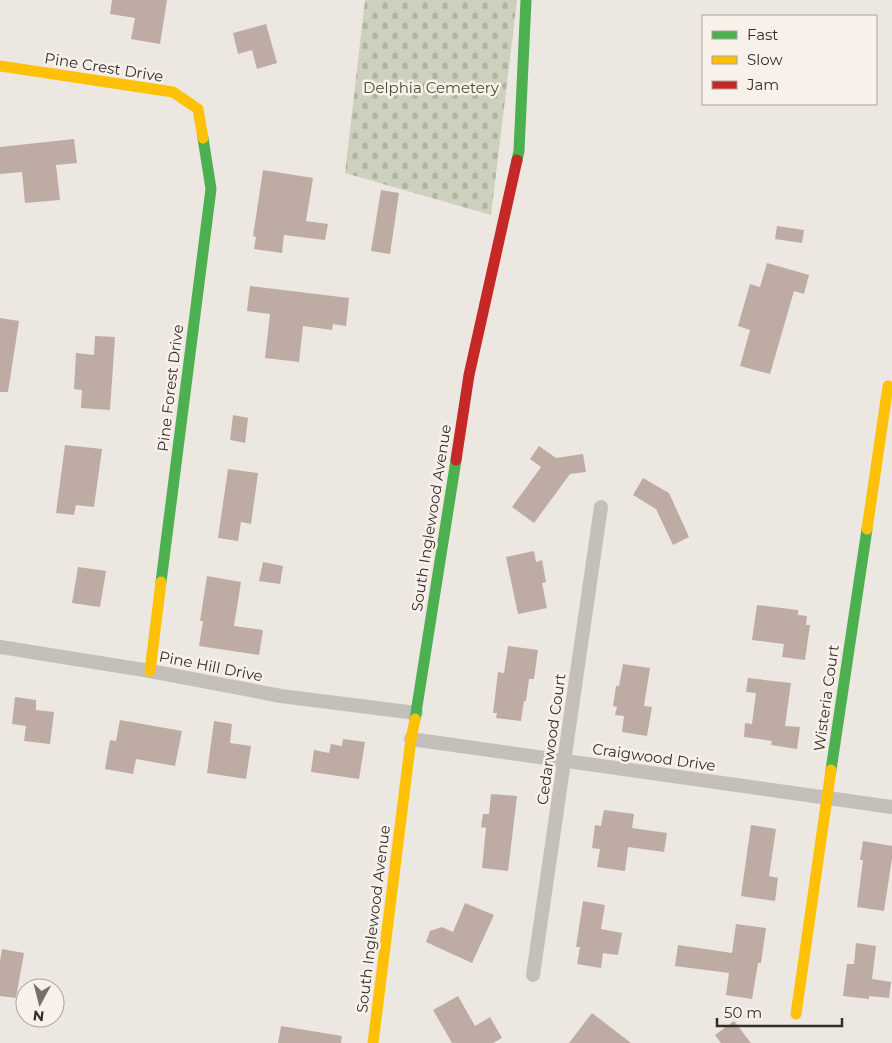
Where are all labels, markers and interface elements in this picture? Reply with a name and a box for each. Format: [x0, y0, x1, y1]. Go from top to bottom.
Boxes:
legend [702, 15, 877, 105]
text: Fast [747, 25, 778, 44]
street label: Pine Crest Drive [43, 48, 165, 86]
text: Slow [747, 50, 783, 69]
text: Jam [746, 75, 779, 94]
park label: Delphia Cemetery [363, 78, 500, 97]
street label: Pine Forest Drive [153, 323, 187, 453]
street label: South Inglewood Avenue [407, 423, 455, 613]
street label: Wisteria Court [809, 643, 843, 753]
street label: Pine Hill Drive [157, 647, 265, 685]
street label: Cedarwood Court [532, 672, 570, 806]
street label: Craigwood Drive [591, 739, 717, 775]
street label: South Inglewood Avenue [352, 824, 394, 1014]
north arrow [15, 978, 65, 1028]
scale bar [717, 996, 842, 1028]
text: 50 m [724, 1003, 762, 1022]
text: N [32, 1006, 45, 1026]

